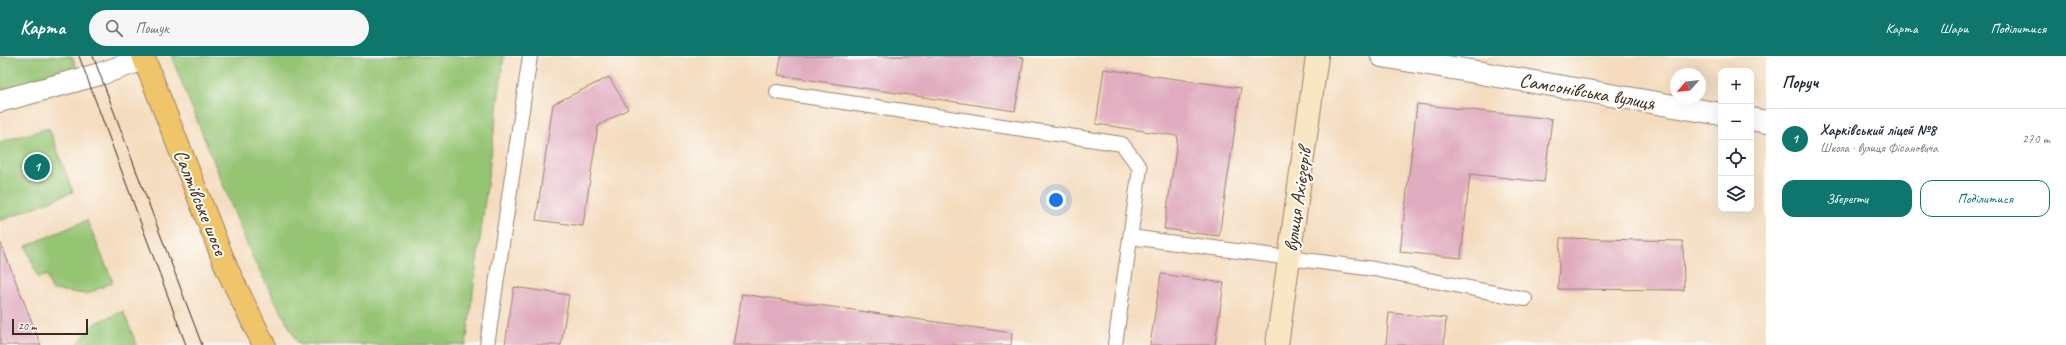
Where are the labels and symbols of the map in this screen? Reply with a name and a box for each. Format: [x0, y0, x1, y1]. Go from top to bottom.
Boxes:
street label: Самсонівська вулиця [1517, 67, 1657, 116]
north arrow [1670, 68, 1706, 104]
street label: вулиця Ахієзерів [1278, 142, 1319, 254]
street label: Салтівське шосе [168, 146, 234, 260]
pin: 1 [24, 152, 50, 182]
your location [1046, 190, 1066, 210]
scale bar [12, 317, 88, 336]

